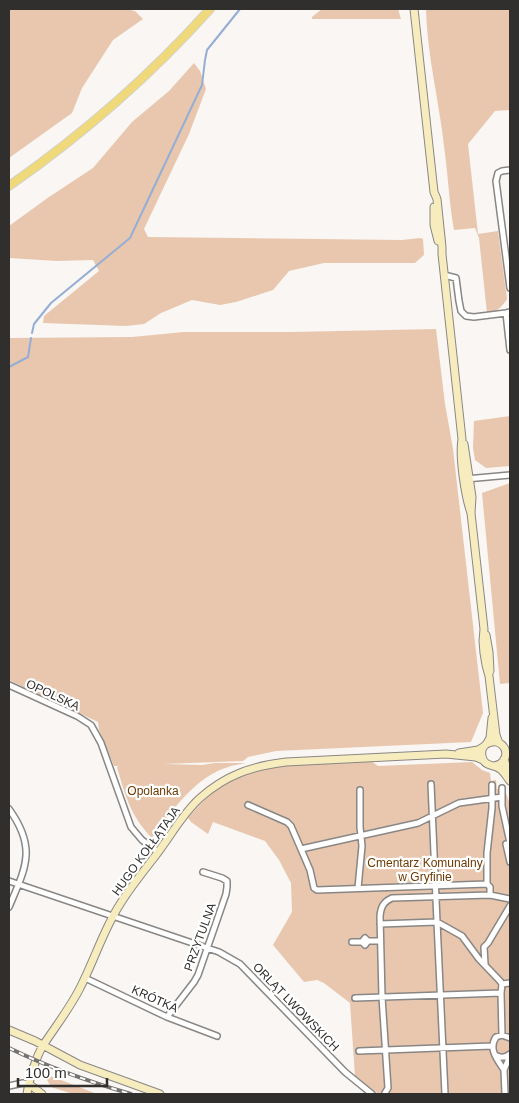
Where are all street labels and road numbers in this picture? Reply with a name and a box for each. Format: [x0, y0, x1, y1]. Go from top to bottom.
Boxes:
street label: OPOLSKA [24, 677, 82, 713]
street label: HUGO KOŁŁĄTAJA [109, 804, 183, 898]
street label: PRZYTULNA [181, 901, 219, 973]
street label: ORLĄT LWOWSKICH [250, 960, 342, 1054]
street label: KRÓTKA [130, 982, 181, 1015]

